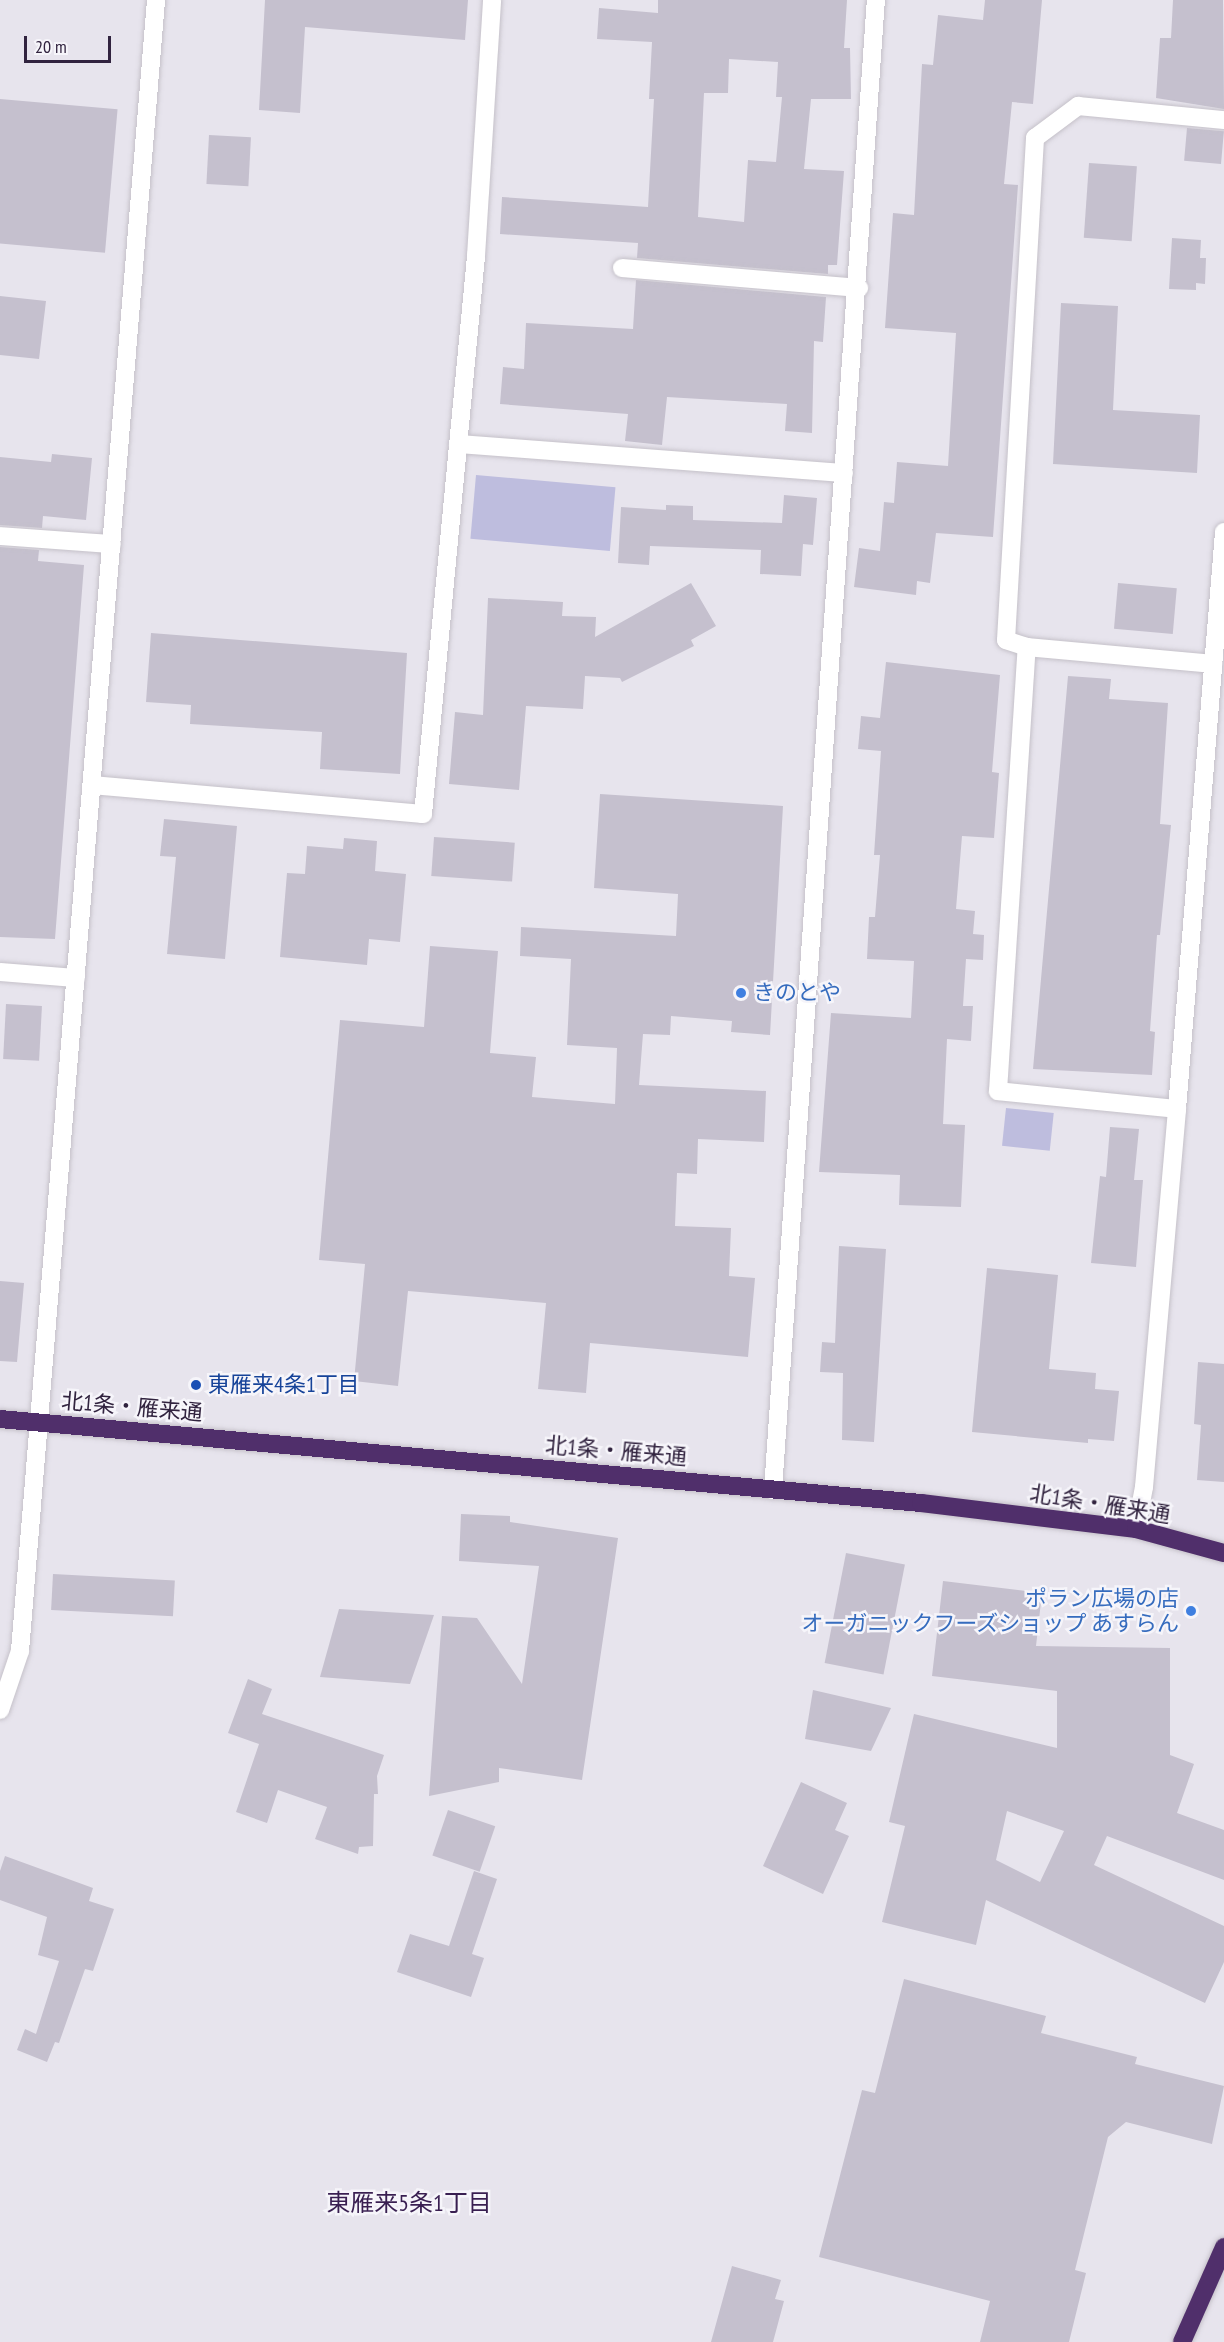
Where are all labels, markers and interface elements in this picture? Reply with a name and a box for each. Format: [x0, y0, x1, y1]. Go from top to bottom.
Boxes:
scale bar [27, 24, 114, 62]
text: 20 m [35, 35, 67, 58]
place label: きのとや [753, 980, 841, 1006]
marker: きのとや [734, 986, 748, 1000]
place label: 東雁来4条1丁目 [208, 1372, 360, 1398]
marker: 東雁来4条1丁目 [189, 1378, 203, 1392]
street label: 北1条・雁来通 [60, 1388, 204, 1426]
street label: 北1条・雁来通 [544, 1432, 688, 1470]
street label: 北1条・雁来通 [1028, 1480, 1172, 1528]
place label: ポラン広場の店 オーガニックフーズショップ あすらん [800, 1585, 1179, 1636]
marker: ポラン広場の店 オーガニックフーズショップ あすらん [1184, 1604, 1198, 1618]
district label: 東雁来5条1丁目 [326, 2189, 492, 2217]

